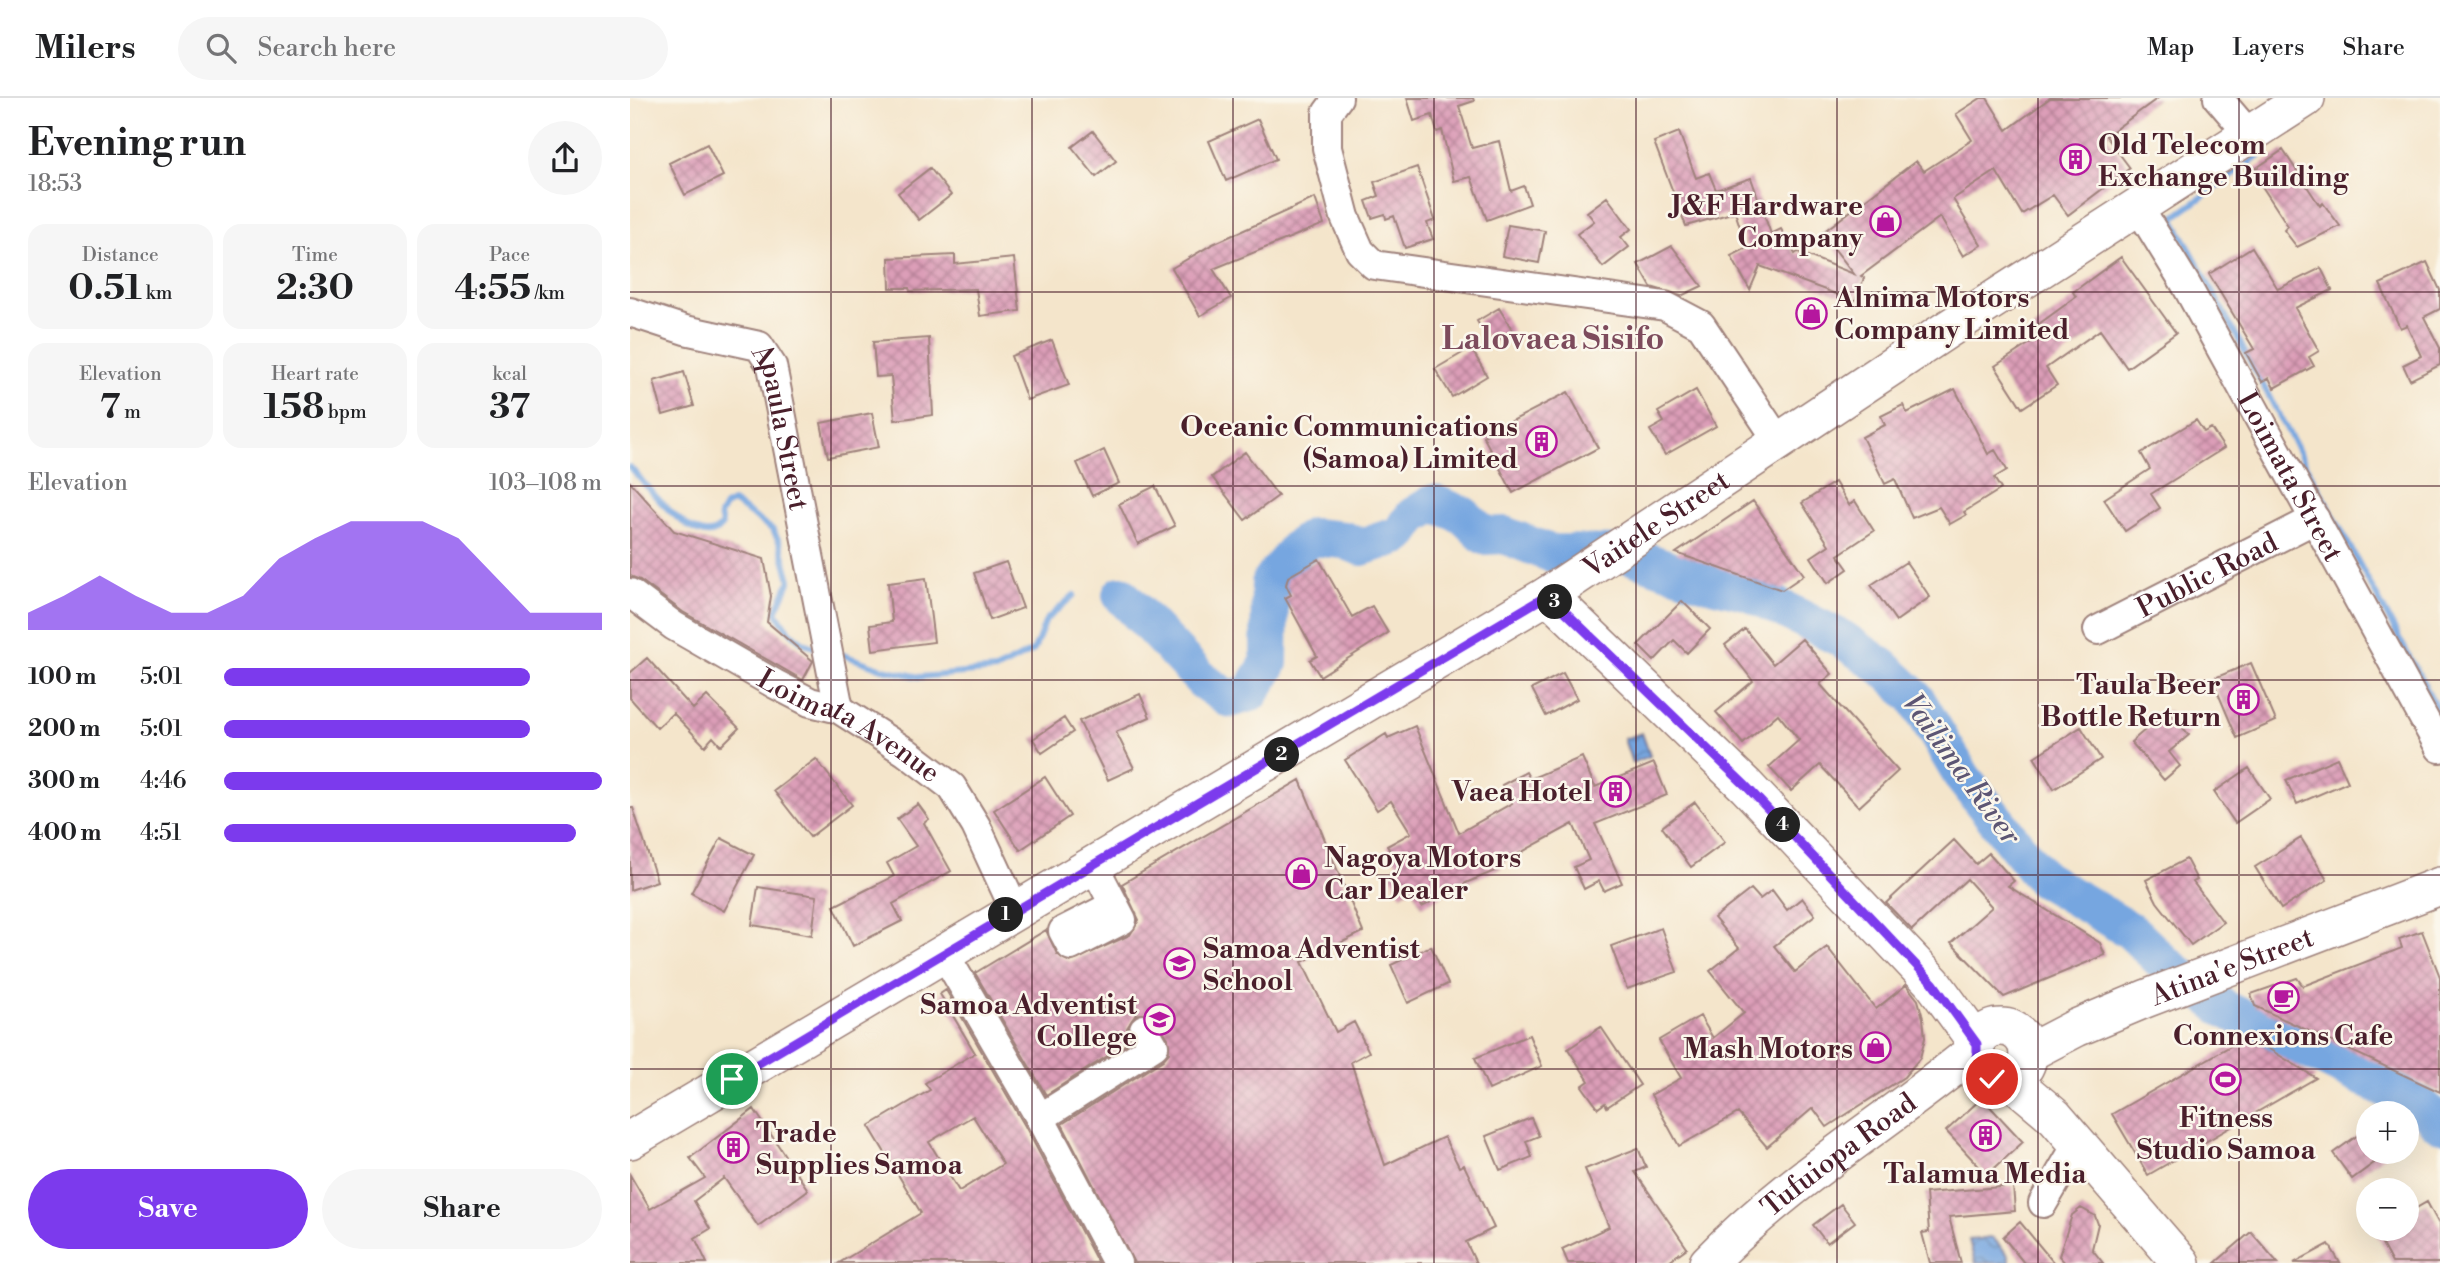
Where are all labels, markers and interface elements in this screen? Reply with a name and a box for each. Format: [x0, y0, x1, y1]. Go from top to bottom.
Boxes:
search box [178, 17, 668, 80]
text: Milers [35, 28, 136, 69]
icon: search [202, 29, 240, 67]
text: Search here [258, 32, 396, 64]
text: Map [2147, 33, 2194, 63]
text: Layers [2232, 33, 2304, 63]
text: Share [2342, 33, 2405, 63]
text: Evening run [28, 120, 246, 167]
button: share [528, 121, 602, 195]
place label: Old Telecom Exchange Building [2098, 128, 2349, 195]
building icon: Old Telecom Exchange Building [2058, 143, 2092, 177]
text: 18:53 [28, 170, 82, 198]
place label: J&F Hardware Company [1667, 189, 1864, 256]
shop icon: J&F Hardware Company [1869, 204, 1903, 238]
text: Distance [82, 243, 159, 267]
text: Time [292, 243, 338, 267]
text: Pace [489, 243, 530, 267]
text: 0.51 [68, 267, 142, 310]
text: 2:30 [276, 267, 354, 310]
text: 4:55 [454, 267, 531, 310]
text: km [142, 281, 172, 305]
text: /km [531, 281, 565, 305]
place label: Alnima Motors Company Limited [1833, 281, 2070, 348]
shop icon: Alnima Motors Company Limited [1794, 296, 1828, 330]
district label: Lalovaea Sisifo [1442, 319, 1664, 359]
street label: Apaula Street [743, 337, 816, 514]
text: Elevation [79, 362, 161, 386]
text: Heart rate [271, 362, 359, 386]
text: kcal [492, 362, 527, 386]
text: 7 [100, 386, 120, 429]
text: 158 [263, 386, 324, 429]
text: 37 [489, 386, 530, 429]
street label: Loimata Street [2229, 386, 2350, 568]
text: m [120, 400, 141, 424]
text: bpm [324, 400, 367, 424]
place label: Oceanic Communications (Samoa) Limited [1180, 410, 1518, 477]
building icon: Oceanic Communications (Samoa) Limited [1524, 425, 1558, 459]
street label: Vaitele Street [1576, 463, 1737, 586]
text: Elevation [28, 469, 128, 497]
text: 103–108 m [489, 469, 602, 497]
street label: Public Road [2131, 525, 2284, 626]
pin: 3 [1538, 584, 1572, 620]
text: 3 [1549, 589, 1560, 613]
street label: Loimata Avenue [751, 662, 947, 791]
text: 100 m [28, 663, 96, 691]
text: 5:01 [140, 663, 182, 691]
place label: Taula Beer Bottle Return [2041, 668, 2221, 735]
building icon: Taula Beer Bottle Return [2227, 683, 2261, 717]
water label: Vailima River [1893, 686, 2030, 854]
text: 200 m [28, 715, 100, 743]
text: 5:01 [140, 715, 182, 743]
pin: 2 [1264, 738, 1300, 772]
text: 2 [1276, 742, 1287, 766]
text: 300 m [28, 767, 100, 795]
text: 4:46 [140, 767, 187, 795]
building icon: Vaea Hotel [1598, 774, 1632, 808]
place label: Vaea Hotel [1451, 775, 1592, 810]
pin: 4 [1766, 808, 1800, 842]
text: 4 [1776, 812, 1789, 836]
text: 400 m [28, 819, 101, 847]
text: 4:51 [140, 819, 181, 847]
place label: Nagoya Motors Car Dealer [1324, 841, 1521, 908]
shop icon: Nagoya Motors Car Dealer [1284, 856, 1318, 890]
pin: 1 [988, 898, 1024, 932]
text: 1 [1001, 902, 1010, 926]
street label: Atina'e Street [2145, 920, 2319, 1015]
place label: Samoa Adventist School [1203, 932, 1421, 999]
school or university icon: Samoa Adventist School [1163, 947, 1197, 981]
cafe icon: Connexions Cafe [2266, 981, 2300, 1015]
place label: Samoa Adventist College [920, 988, 1138, 1055]
school or university icon: Samoa Adventist College [1143, 1003, 1177, 1037]
place label: Connexions Cafe [2173, 1019, 2393, 1054]
shop icon: Mash Motors [1859, 1031, 1893, 1065]
place label: Mash Motors [1683, 1032, 1853, 1067]
pin [702, 1049, 762, 1109]
pin [1962, 1049, 2022, 1109]
icon: arrive [713, 1060, 751, 1098]
icon: check [1973, 1060, 2011, 1098]
sports icon: Fitness Studio Samoa [2209, 1063, 2243, 1097]
street label: Tufuiopa Road [1754, 1086, 1924, 1225]
place label: Fitness Studio Samoa [2136, 1101, 2316, 1168]
map controls [2356, 1101, 2419, 1241]
button: + [2356, 1101, 2419, 1164]
place label: Trade Supplies Samoa [756, 1116, 963, 1183]
building icon: Talamua Media [1968, 1119, 2002, 1153]
building icon: Trade Supplies Samoa [716, 1131, 750, 1165]
place label: Talamua Media [1884, 1157, 2087, 1192]
button: Save [28, 1169, 308, 1249]
button: Share [322, 1169, 602, 1249]
button: − [2356, 1178, 2419, 1241]

